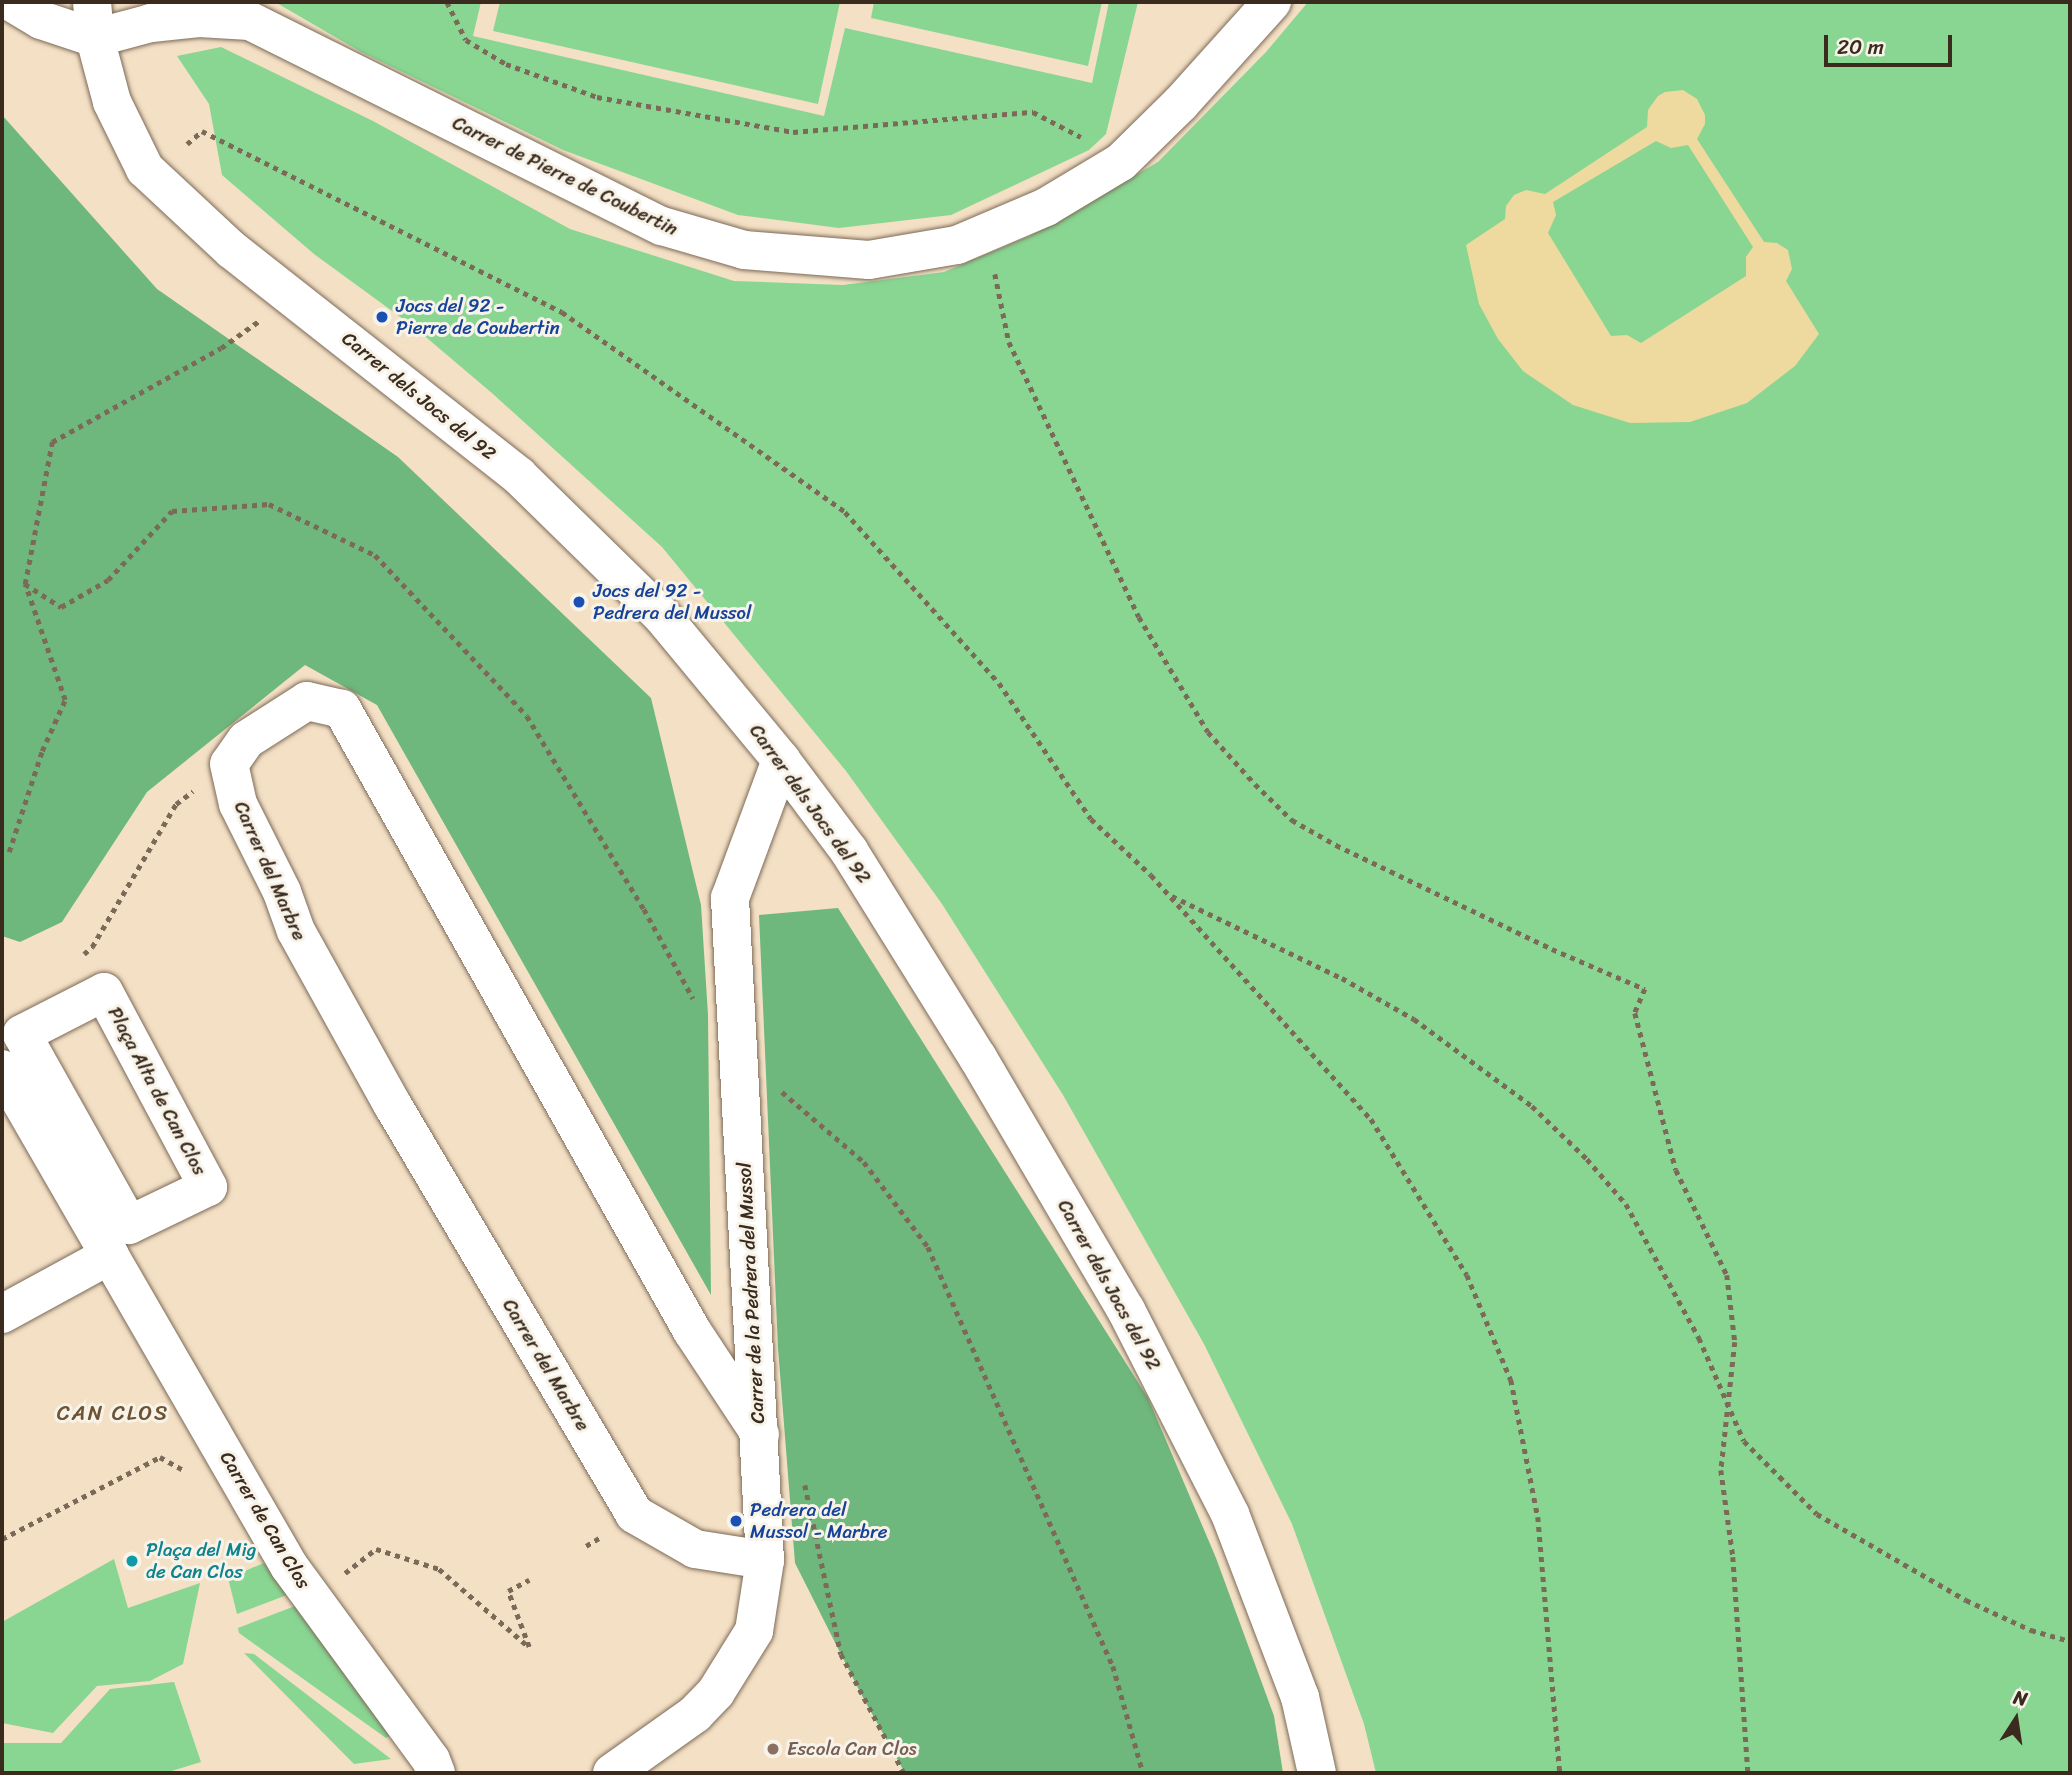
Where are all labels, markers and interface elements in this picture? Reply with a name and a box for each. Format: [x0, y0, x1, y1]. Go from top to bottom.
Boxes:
scale bar [1827, 21, 1955, 65]
text: 20 m [1837, 28, 1884, 66]
street label: Carrer de Pierre de Coubertin [449, 112, 681, 240]
place label: Jocs del 92 - Pierre de Coubertin [396, 295, 559, 339]
marker: Jocs del 92 - Pierre de Coubertin [374, 309, 390, 325]
street label: Carrer dels Jocs del 92 [337, 327, 501, 465]
place label: Jocs del 92 - Pedrera del Mussol [593, 580, 753, 624]
marker: Jocs del 92 - Pedrera del Mussol [571, 594, 587, 610]
street label: Carrer dels Jocs del 92 [744, 720, 876, 888]
street label: Carrer del Marbre [229, 798, 311, 944]
street label: Plaça Alta de Can Clos [103, 1003, 211, 1179]
street label: Carrer de la Pedrera del Mussol [733, 1161, 769, 1425]
street label: Carrer dels Jocs del 92 [1053, 1196, 1165, 1374]
street label: Carrer del Marbre [498, 1295, 594, 1435]
district label: CAN CLOS [59, 1400, 167, 1426]
street label: Carrer de Can Clos [215, 1447, 315, 1593]
place label: Pedrera del Mussol - Marbre [750, 1499, 887, 1543]
marker: Pedrera del Mussol - Marbre [728, 1513, 744, 1529]
place label: Plaça del Mig de Can Clos [146, 1539, 257, 1583]
marker: Plaça del Mig de Can Clos [124, 1553, 140, 1569]
text: N [2011, 1680, 2030, 1715]
north arrow [1981, 1684, 2051, 1754]
place label: Escola Can Clos [787, 1738, 918, 1760]
marker: Escola Can Clos [765, 1741, 781, 1757]

